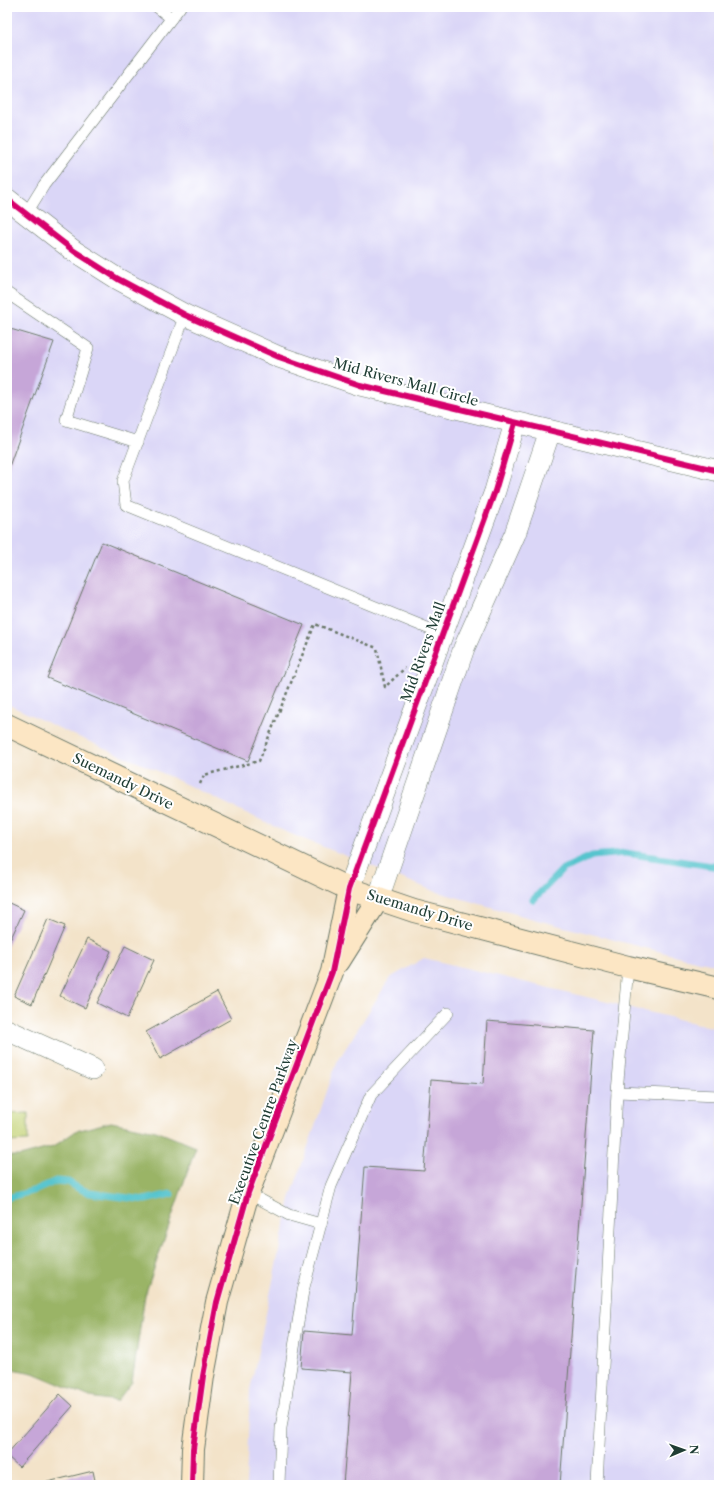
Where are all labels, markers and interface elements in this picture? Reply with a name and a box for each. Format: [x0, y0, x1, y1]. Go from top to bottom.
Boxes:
street label: Mid Rivers Mall Circle [332, 354, 481, 410]
street label: Mid Rivers Mall [397, 599, 449, 705]
street label: Suemandy Drive [70, 749, 176, 813]
street label: Suemandy Drive [365, 885, 475, 935]
street label: Executive Centre Parkway [225, 1037, 301, 1207]
north arrow [664, 1430, 704, 1470]
text: N [687, 1445, 701, 1455]

